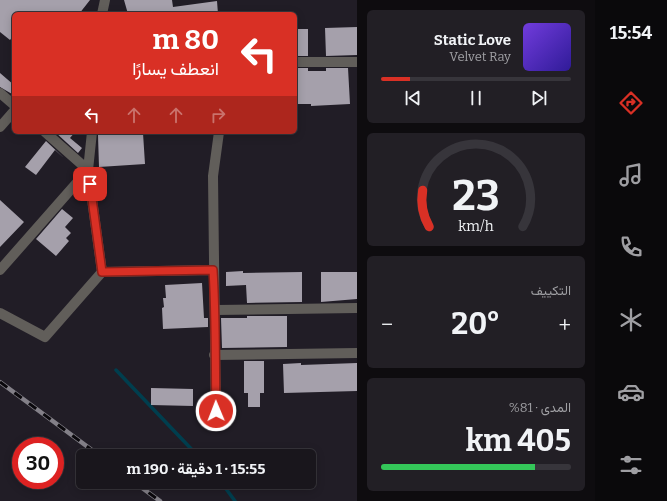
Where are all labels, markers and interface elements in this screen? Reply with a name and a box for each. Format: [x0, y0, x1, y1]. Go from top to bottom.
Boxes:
text: 15:54 [610, 22, 652, 44]
text: 80 m [153, 23, 219, 56]
icon: left [233, 28, 285, 80]
text: Static Love [434, 31, 511, 49]
text: Velvet Ray [449, 49, 511, 64]
text: انعطف يسارًا [132, 58, 219, 80]
icon: previous [402, 87, 424, 109]
icon: pause [465, 87, 487, 109]
icon: next [528, 87, 550, 109]
icon: directions [617, 89, 645, 117]
icon: left [81, 104, 103, 126]
icon: ahead [123, 104, 145, 126]
icon: ahead [165, 104, 187, 126]
icon: right [207, 104, 229, 126]
icon: music [617, 161, 645, 189]
pin [73, 167, 107, 201]
text: 23 [452, 171, 500, 221]
icon: arrive [79, 173, 101, 195]
text: km/h [458, 218, 494, 235]
icon: phone [617, 233, 645, 261]
text: التكييف [531, 283, 571, 298]
text: 20° [451, 306, 500, 342]
icon: climate [617, 306, 645, 334]
text: − [381, 311, 393, 338]
text: + [558, 311, 571, 338]
icon: car [617, 378, 645, 406]
position arrow [195, 390, 237, 432]
text: المدى · 81% [509, 400, 571, 415]
text: 405 km [466, 423, 571, 459]
speed limit sign: 30 [12, 437, 64, 489]
icon: filters [617, 451, 645, 479]
text: 15:55 · 1 دقيقة · 190 m [127, 460, 265, 478]

